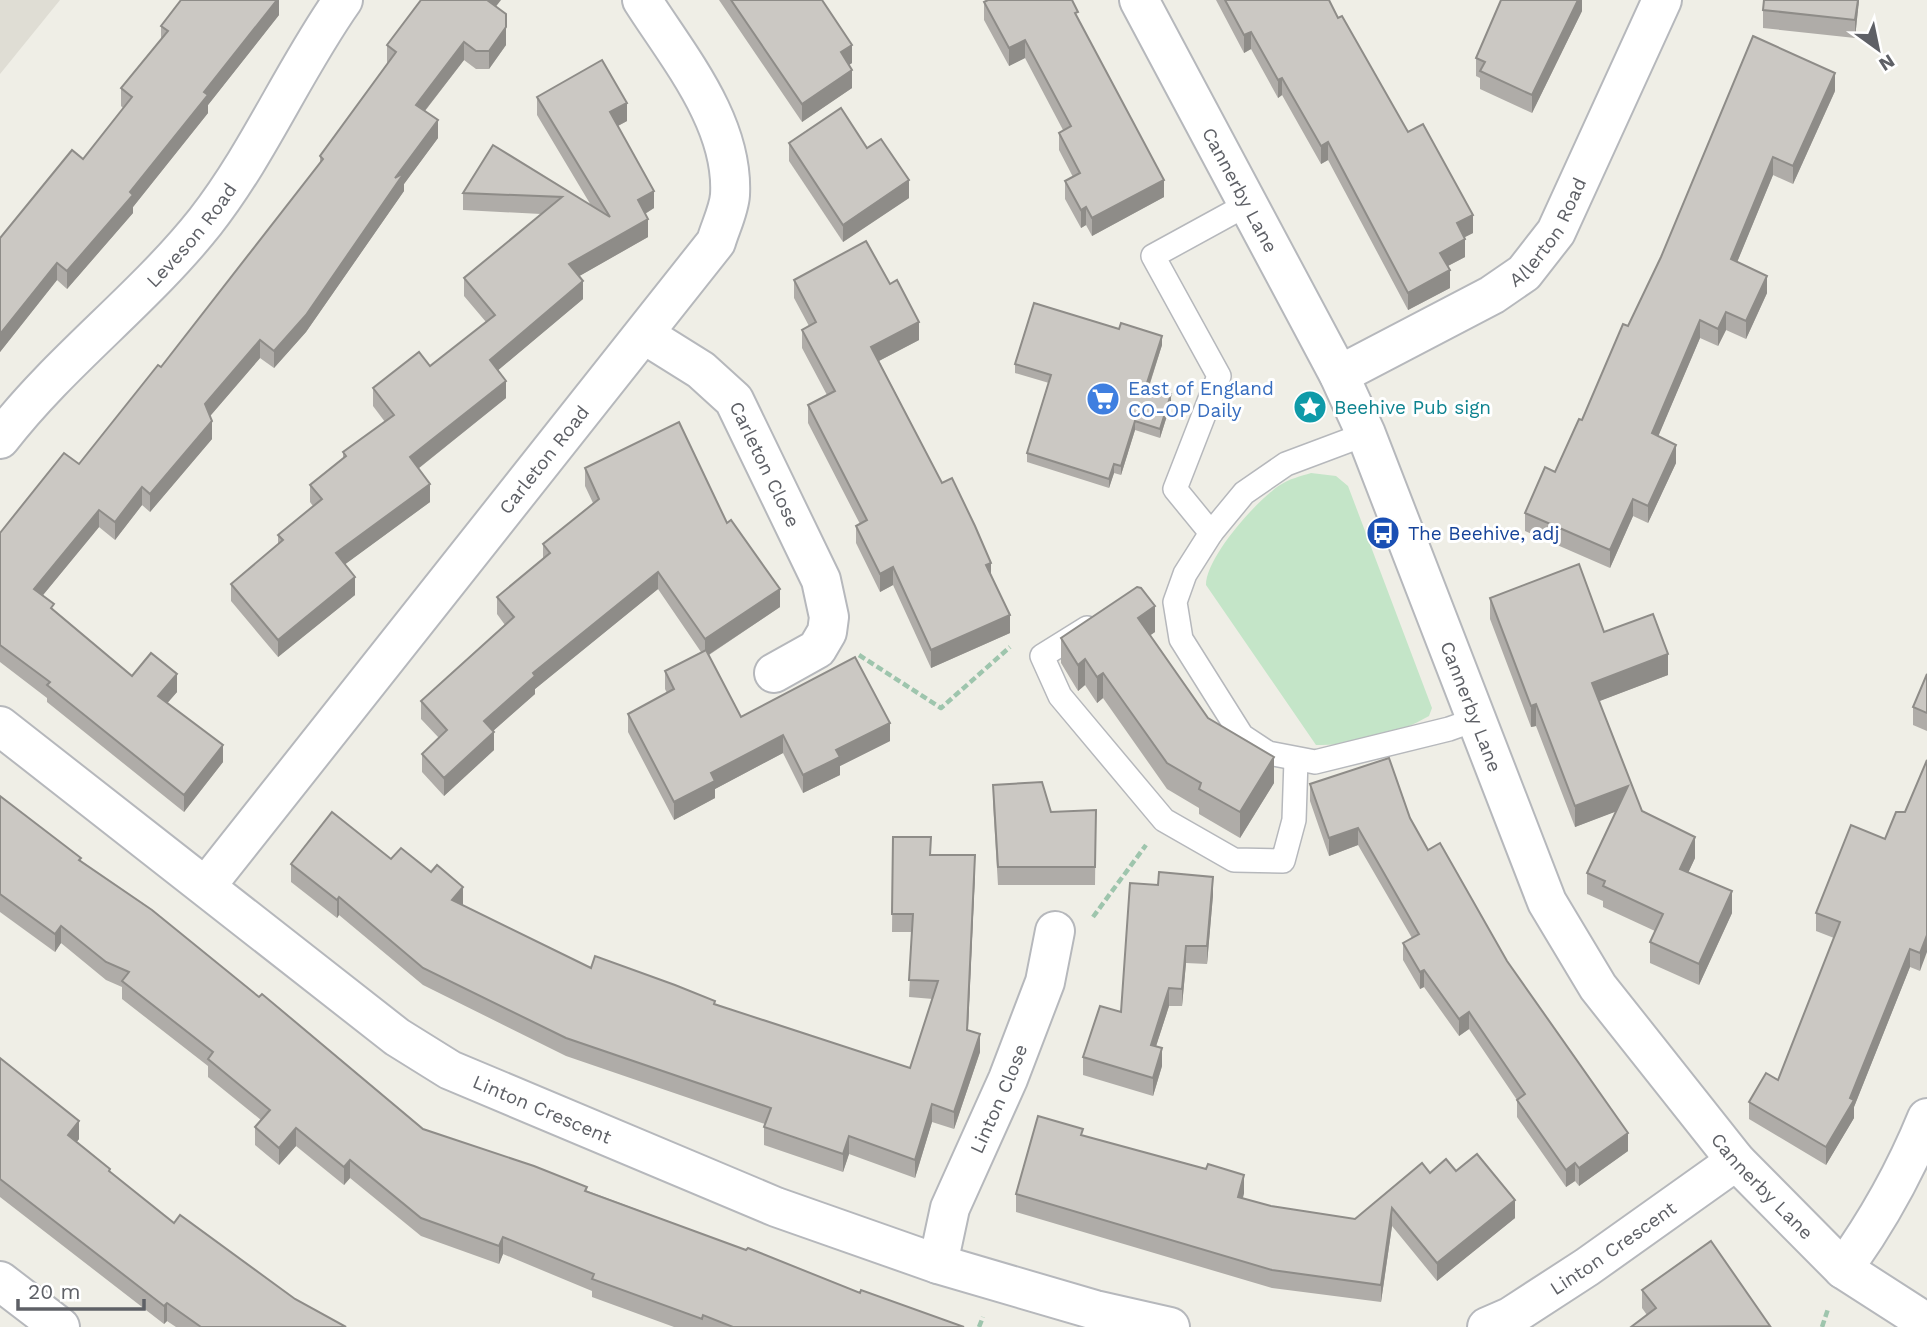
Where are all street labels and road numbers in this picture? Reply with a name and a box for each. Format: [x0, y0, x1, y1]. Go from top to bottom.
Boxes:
street label: Cannerby Lane [1197, 123, 1283, 256]
street label: Allerton Road [1505, 174, 1591, 291]
street label: Leveson Road [141, 179, 241, 292]
street label: Carleton Close [725, 398, 805, 531]
street label: Carleton Road [494, 401, 594, 518]
street label: Cannerby Lane [1436, 638, 1507, 775]
street label: Linton Close [965, 1041, 1032, 1157]
street label: Linton Crescent [470, 1069, 615, 1148]
street label: Cannerby Lane [1706, 1128, 1818, 1244]
street label: Linton Crescent [1545, 1196, 1680, 1300]

